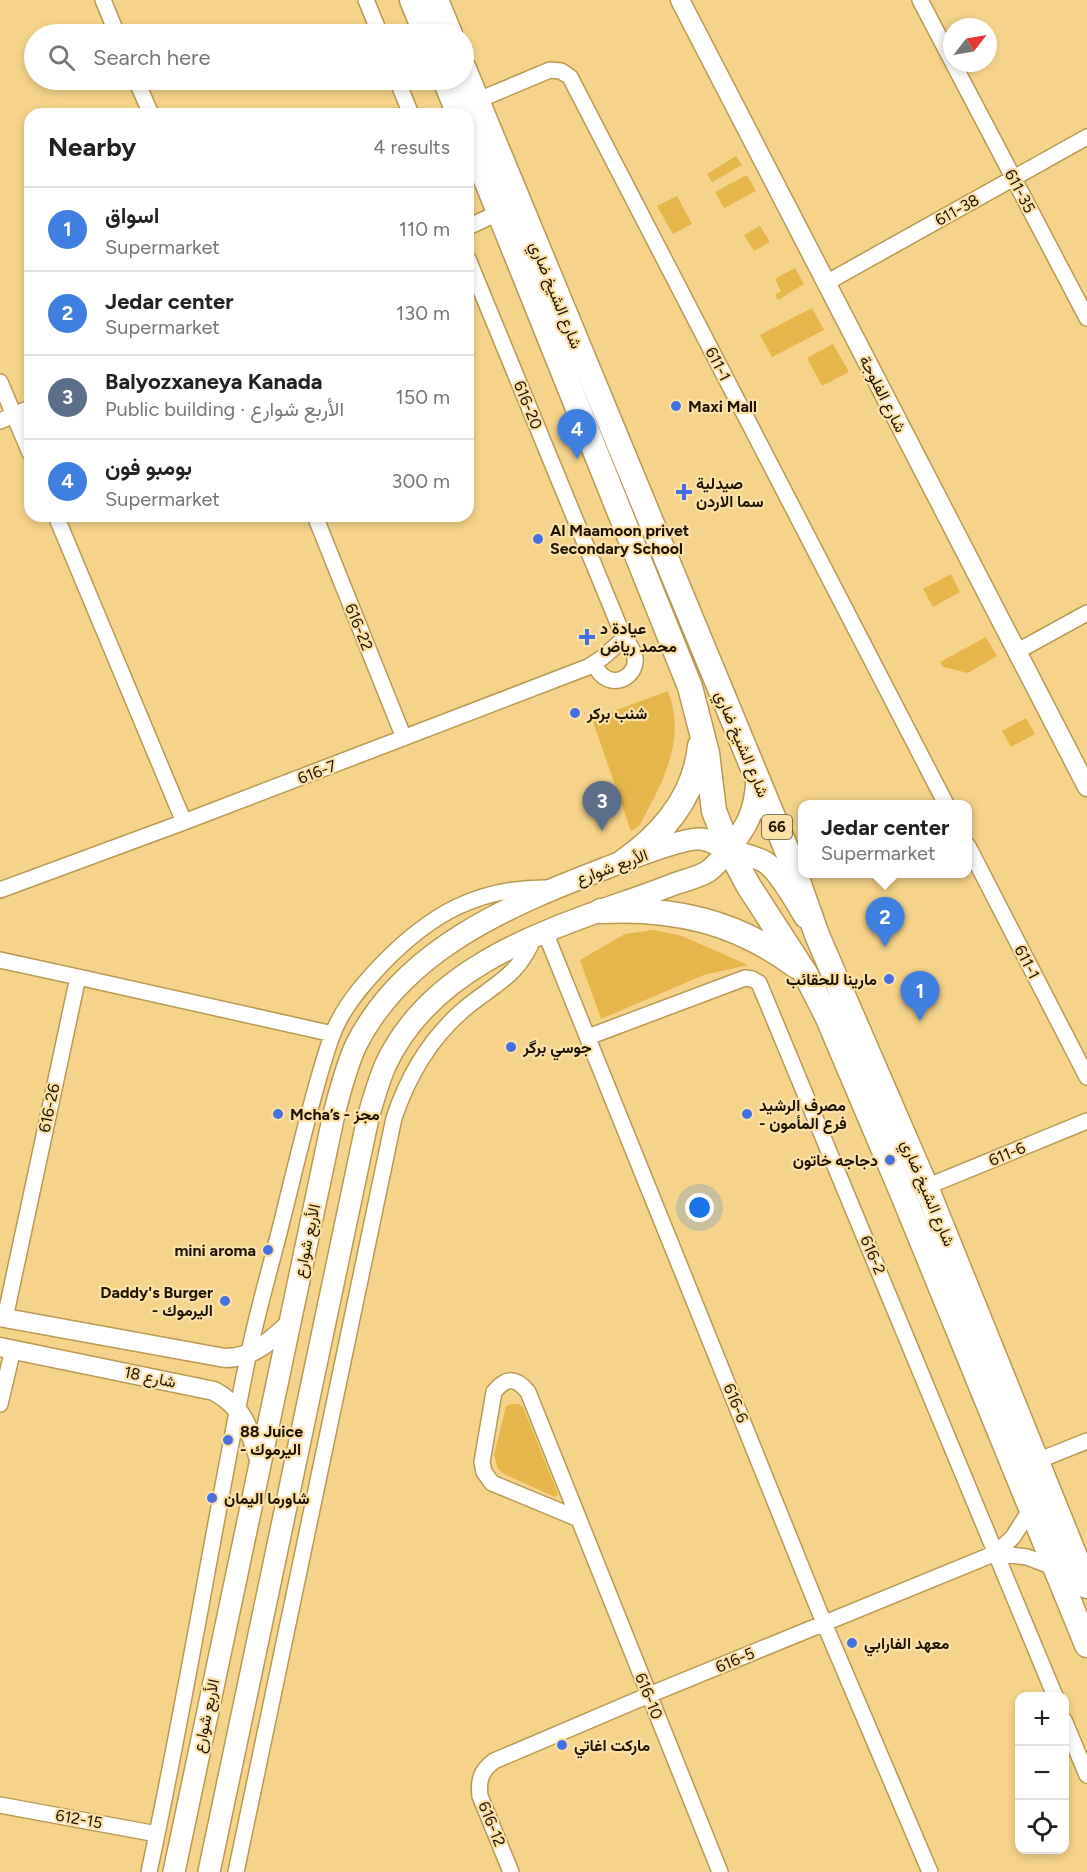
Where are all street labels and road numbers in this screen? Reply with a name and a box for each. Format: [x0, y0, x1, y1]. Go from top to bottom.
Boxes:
street label: 611-35 [1001, 166, 1039, 216]
street label: 611-38 [932, 190, 982, 230]
street label: شارع الشيخ ضاري [522, 239, 586, 353]
street label: 611-1 [701, 344, 735, 384]
street label: شارع الفلوجة [854, 352, 910, 436]
street label: 616-20 [510, 378, 546, 432]
street label: 616-22 [341, 601, 377, 653]
street label: شارع الشيخ ضاري [707, 688, 773, 802]
street label: 616-7 [295, 756, 339, 788]
road number: 66 [762, 815, 792, 839]
street label: الأربع شوارع [574, 845, 651, 891]
street label: 611-1 [1010, 942, 1044, 982]
street label: 616-26 [35, 1082, 63, 1134]
street label: شارع الشيخ ضاري [893, 1137, 959, 1251]
street label: 611-6 [986, 1138, 1028, 1170]
street label: الأربع شوارع [290, 1202, 326, 1280]
street label: 616-2 [856, 1233, 890, 1277]
street label: شارع 18 [122, 1362, 178, 1394]
street label: 616-6 [720, 1381, 752, 1425]
street label: 616-5 [713, 1643, 757, 1677]
street label: 616-10 [631, 1670, 667, 1722]
street label: الأربع شوارع [189, 1677, 225, 1755]
street label: 616-12 [474, 1799, 510, 1849]
street label: 612-15 [54, 1806, 104, 1832]

